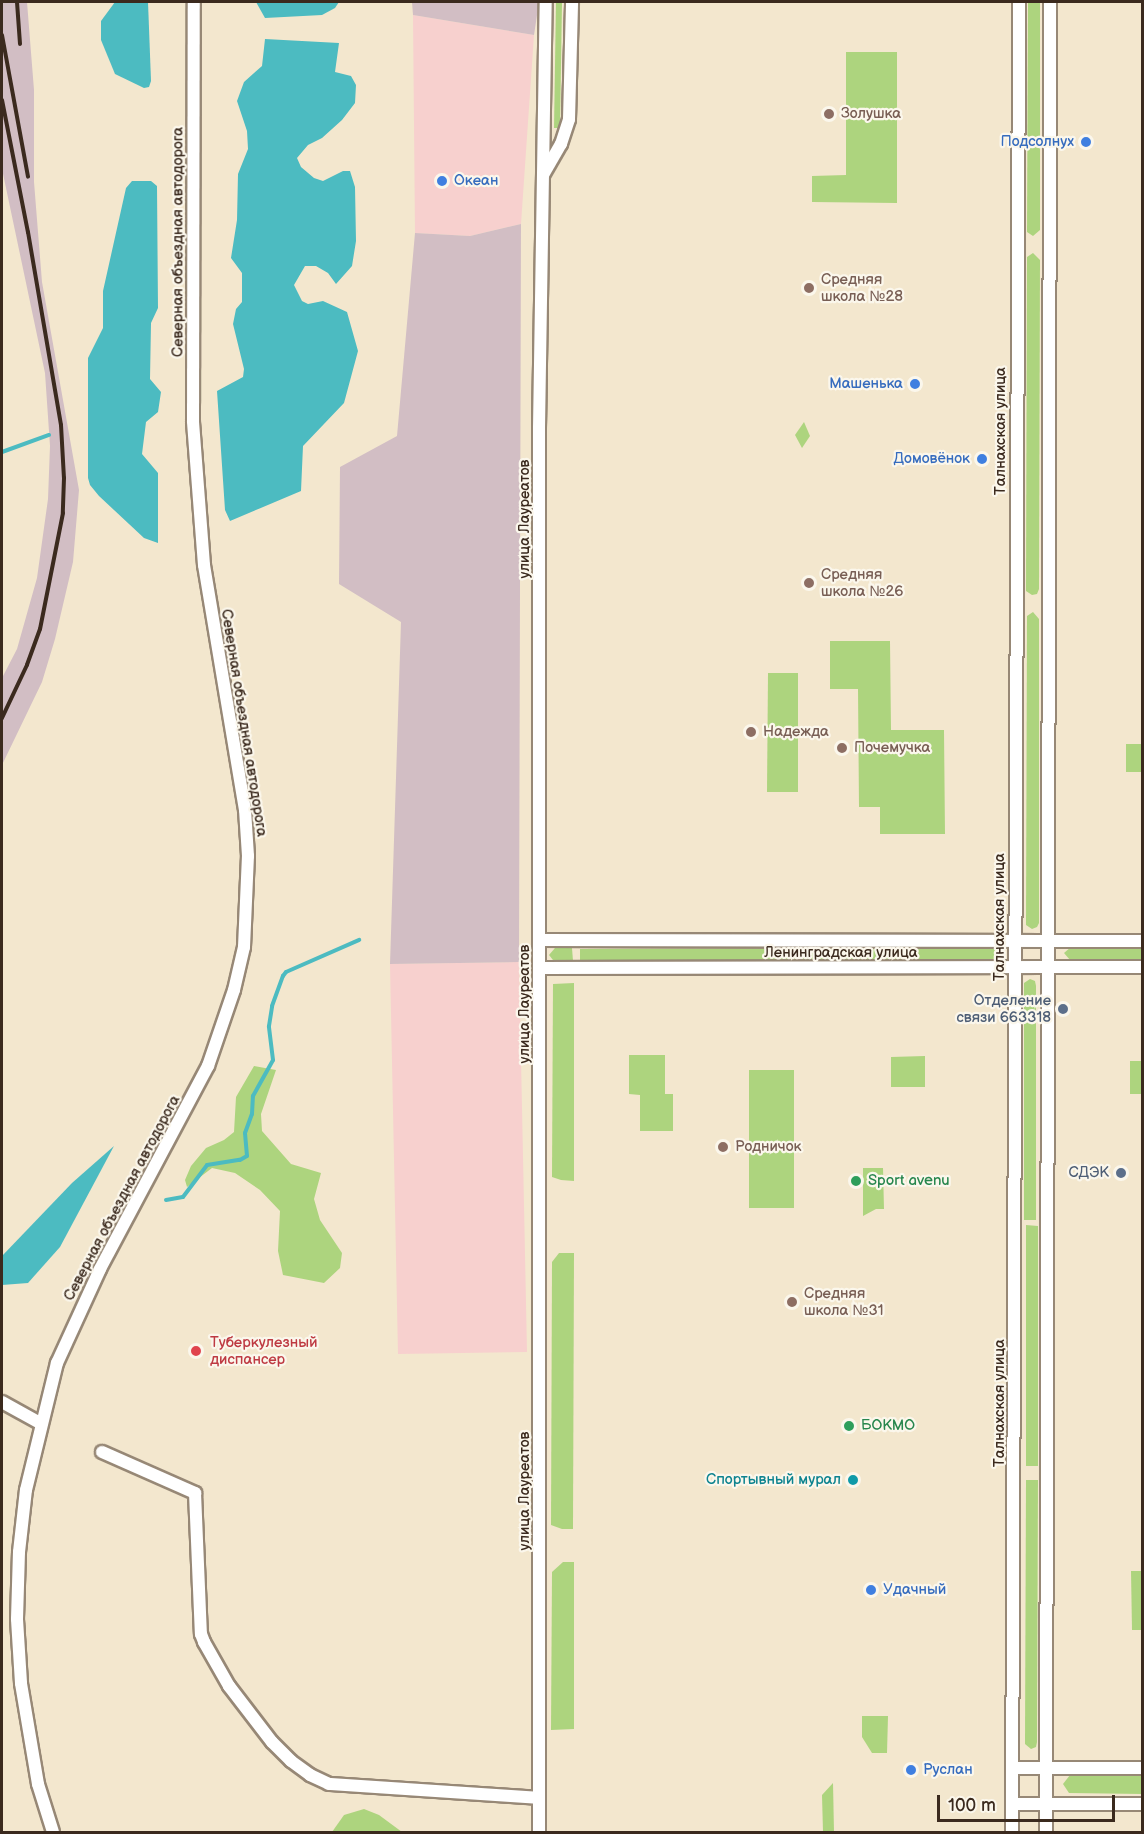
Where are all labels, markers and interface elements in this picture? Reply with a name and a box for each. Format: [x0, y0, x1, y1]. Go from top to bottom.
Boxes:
place label: Золушка [841, 105, 901, 123]
marker: Золушка [822, 107, 836, 121]
street label: Северная объездная автодорога [169, 127, 187, 357]
place label: Подсолнух [1000, 133, 1074, 151]
marker: Подсолнух [1079, 135, 1093, 149]
place label: Океан [454, 172, 498, 190]
marker: Океан [435, 174, 449, 188]
place label: Средняя школа №28 [821, 270, 903, 305]
marker: Средняя школа №28 [802, 281, 816, 295]
street label: Талнахская улица [992, 367, 1010, 495]
place label: Машенька [829, 375, 903, 393]
marker: Машенька [908, 377, 922, 391]
place label: Домовёнок [893, 450, 970, 468]
marker: Домовёнок [975, 452, 989, 466]
street label: улица Лауреатов [516, 460, 534, 578]
place label: Средняя школа №26 [821, 565, 904, 600]
marker: Средняя школа №26 [802, 576, 816, 590]
street label: Северная объездная автодорога [217, 608, 271, 838]
place label: Надежда [763, 723, 829, 741]
marker: Надежда [744, 725, 758, 739]
place label: Почемучка [854, 739, 930, 757]
marker: Почемучка [835, 741, 849, 755]
street label: Талнахская улица [991, 853, 1009, 981]
street label: Ленинградская улица [764, 944, 918, 962]
street label: улица Лауреатов [516, 945, 534, 1063]
place label: Отделение связи 663318 [957, 991, 1051, 1026]
marker: Отделение связи 663318 [1056, 1002, 1070, 1016]
street label: Северная объездная автодорога [60, 1092, 184, 1304]
place label: Родничок [735, 1138, 801, 1156]
marker: Родничок [716, 1140, 730, 1154]
place label: СДЭК [1068, 1164, 1109, 1182]
marker: СДЭК [1114, 1166, 1128, 1180]
place label: Sport avenu [868, 1172, 950, 1190]
marker: Sport avenu [849, 1174, 863, 1188]
place label: Средняя школа №31 [804, 1284, 884, 1319]
marker: Средняя школа №31 [785, 1295, 799, 1309]
place label: Туберкулезный диспансер [210, 1333, 317, 1368]
street label: Талнахская улица [991, 1339, 1009, 1467]
marker: Туберкулезный диспансер [187, 1342, 205, 1360]
place label: БОКМО [861, 1417, 915, 1435]
marker: БОКМО [842, 1419, 856, 1433]
street label: улица Лауреатов [516, 1432, 534, 1550]
place label: Спортывный мурал [706, 1471, 841, 1489]
marker: Спортывный мурал [846, 1473, 860, 1487]
place label: Удачный [883, 1581, 946, 1599]
marker: Удачный [864, 1583, 878, 1597]
place label: Руслан [923, 1761, 973, 1779]
marker: Руслан [904, 1763, 918, 1777]
scale bar [940, 1783, 1118, 1821]
text: 100 m [948, 1795, 996, 1816]

